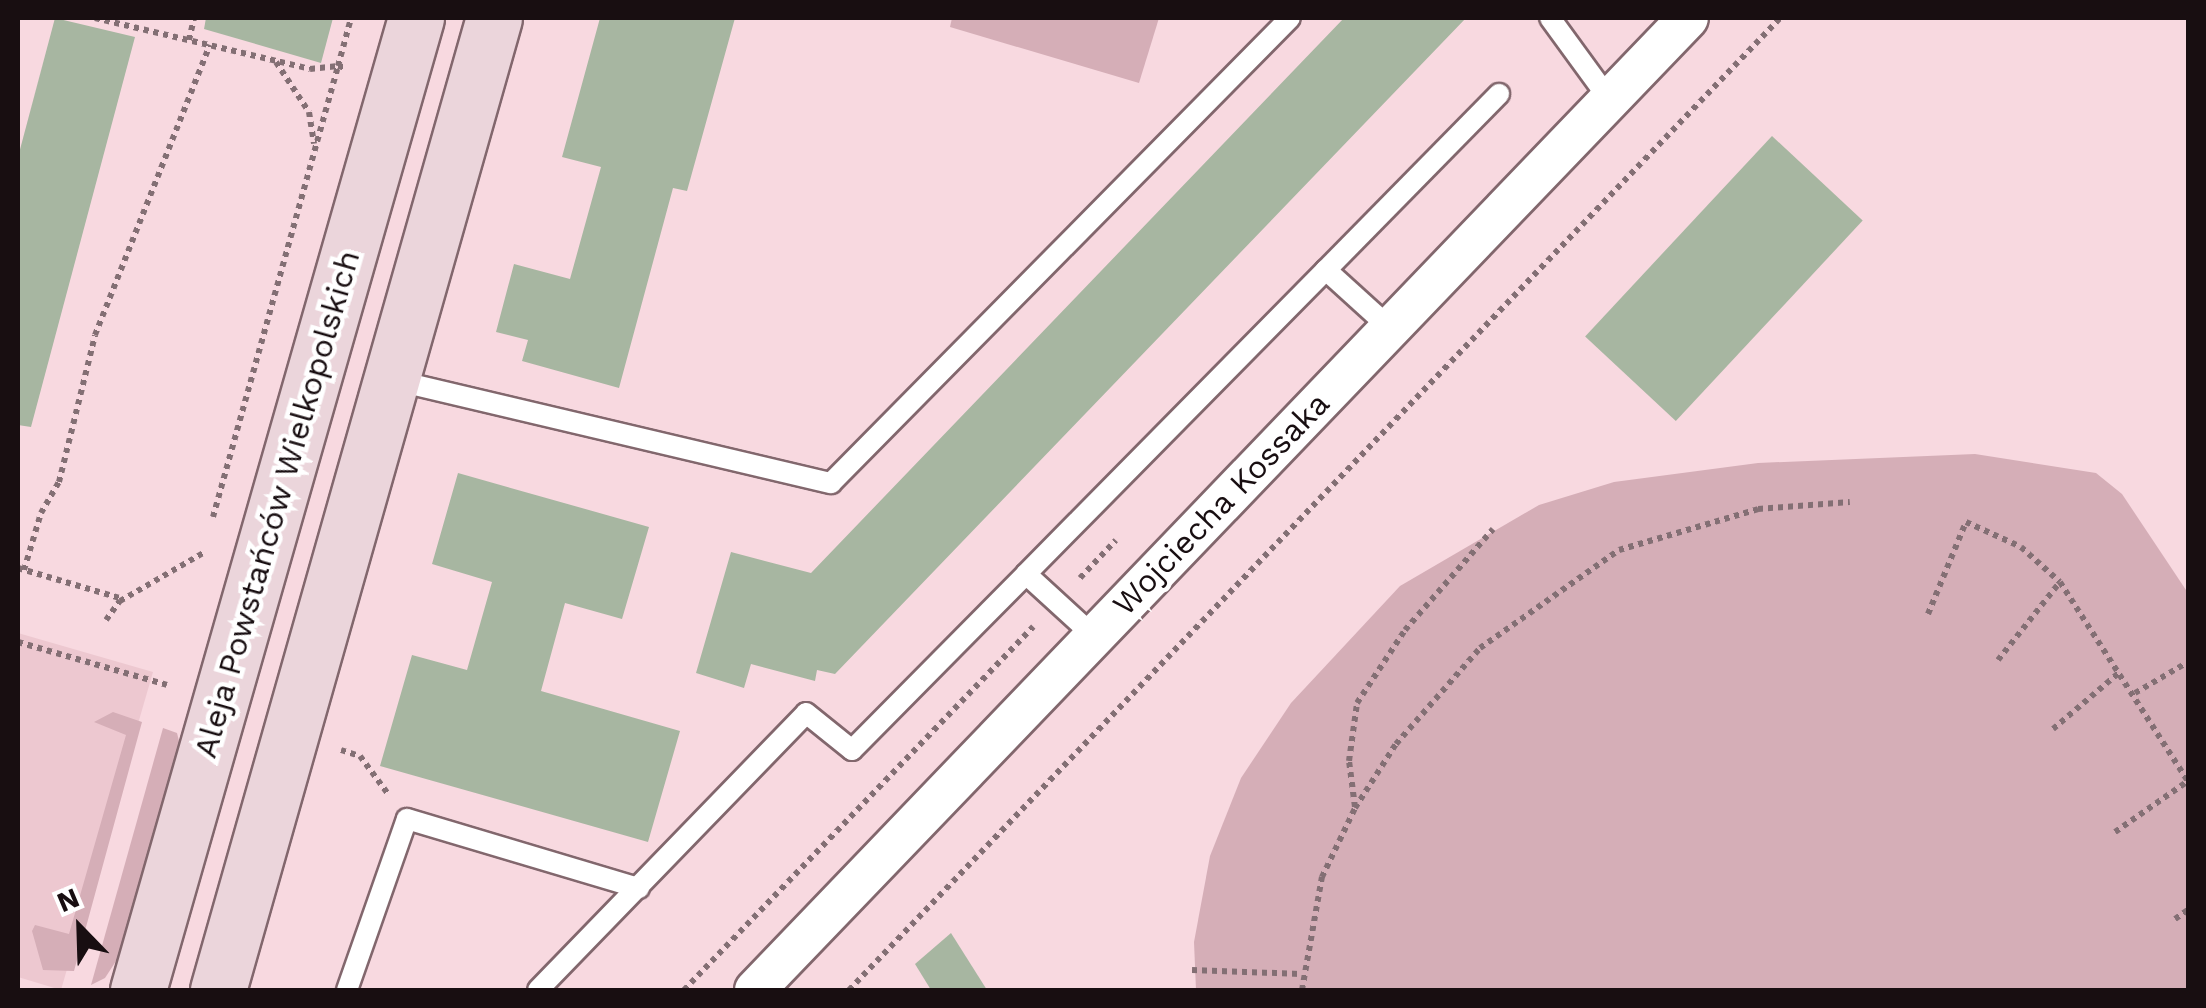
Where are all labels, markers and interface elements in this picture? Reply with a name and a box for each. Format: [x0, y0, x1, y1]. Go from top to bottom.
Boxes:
street label: Aleja Powstańców Wielkopolskich [186, 245, 368, 763]
street label: Wojciecha Kossaka [1105, 384, 1337, 624]
north arrow [30, 878, 130, 978]
text: N [52, 881, 84, 919]

